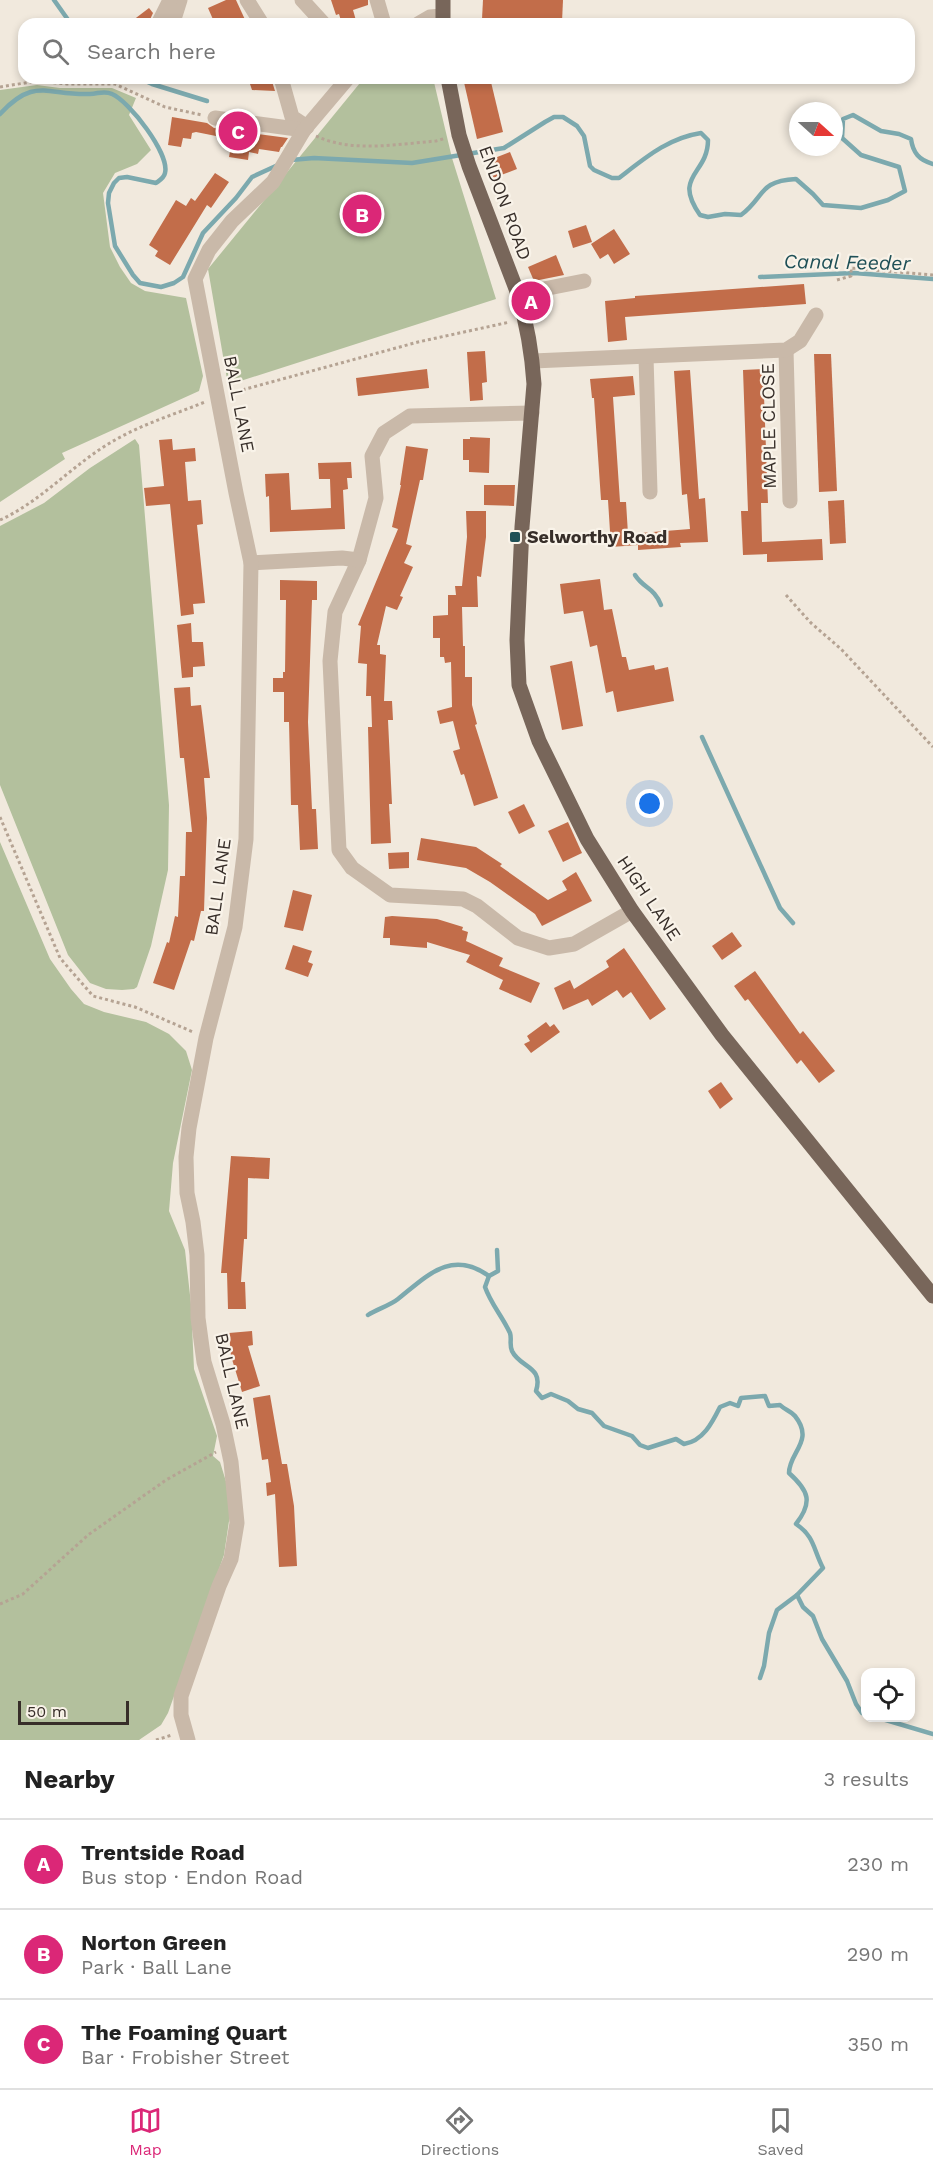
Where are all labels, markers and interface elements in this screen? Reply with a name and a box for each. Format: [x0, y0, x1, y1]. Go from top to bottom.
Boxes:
search box [18, 18, 915, 84]
icon: search [39, 35, 72, 68]
text: Search here [87, 39, 216, 64]
north arrow [789, 102, 843, 156]
pin: C [218, 108, 258, 154]
street label: ENDON ROAD [475, 143, 536, 263]
pin: B [342, 192, 382, 236]
water label: Canal Feeder [783, 249, 912, 275]
pin: A [512, 278, 550, 324]
street label: BALL LANE [220, 354, 259, 454]
street label: MAPLE CLOSE [757, 363, 780, 489]
place label: Selworthy Road [527, 526, 667, 547]
marker: Selworthy Road [508, 530, 522, 544]
your location [635, 789, 664, 818]
street label: BALL LANE [200, 837, 235, 937]
street label: HIGH LANE [613, 851, 686, 944]
street label: BALL LANE [211, 1331, 254, 1431]
map controls [861, 1668, 915, 1722]
button: locate [861, 1668, 915, 1722]
scale bar [18, 1698, 129, 1726]
text: 50 m [27, 1702, 67, 1721]
text: Nearby [24, 1764, 115, 1794]
text: 3 results [824, 1767, 909, 1791]
text: Trentside Road [81, 1840, 245, 1865]
text: A [37, 1852, 50, 1876]
text: 230 m [847, 1852, 909, 1876]
text: Bus stop · Endon Road [81, 1865, 303, 1889]
text: Norton Green [81, 1930, 227, 1955]
text: B [37, 1942, 50, 1966]
text: 290 m [847, 1942, 909, 1966]
text: Park · Ball Lane [81, 1955, 232, 1979]
text: The Foaming Quart [81, 2020, 287, 2045]
text: C [37, 2032, 50, 2056]
text: 350 m [847, 2032, 909, 2056]
text: Bar · Frobisher Street [81, 2045, 290, 2069]
tab: Map [129, 2104, 162, 2159]
tab: Directions [420, 2104, 499, 2159]
tab: Saved [757, 2104, 804, 2159]

